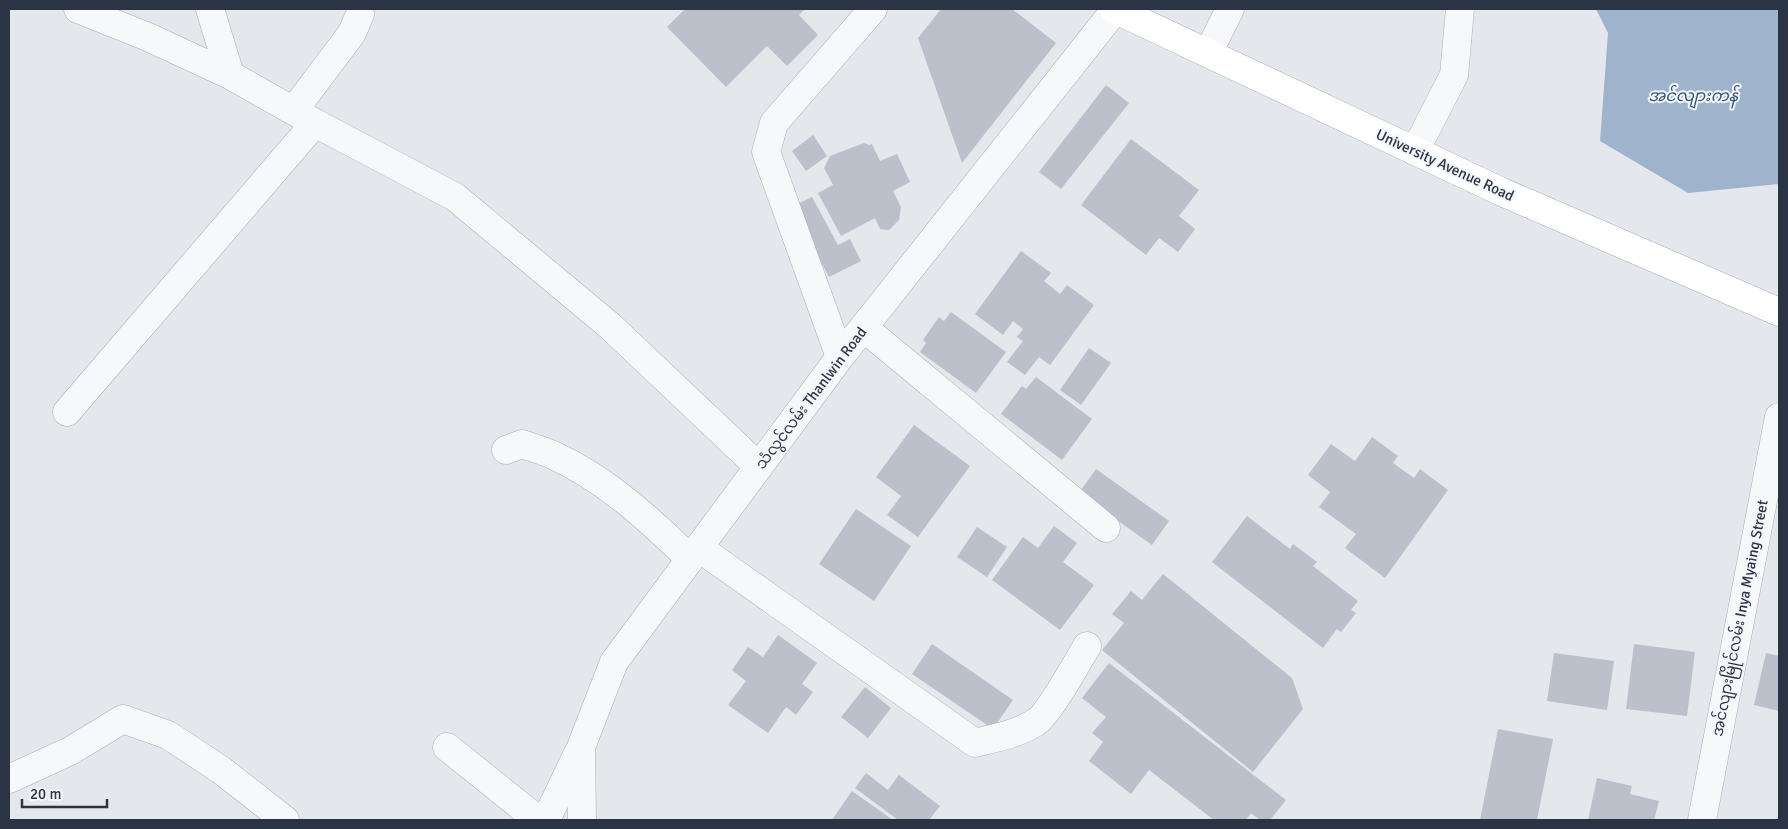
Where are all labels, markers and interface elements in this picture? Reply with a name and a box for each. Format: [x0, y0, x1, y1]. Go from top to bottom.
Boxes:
water label: အင်လျားကန် [1648, 84, 1740, 109]
street label: University Avenue Road [1373, 125, 1517, 205]
street label: သံလွင်လမ်း Thanlwin Road [751, 323, 872, 474]
street label: အင်လျားမြိုင်လမ်း Inya Myaing Street [1707, 498, 1775, 738]
scale bar [22, 776, 108, 808]
text: 20 m [30, 785, 61, 803]

